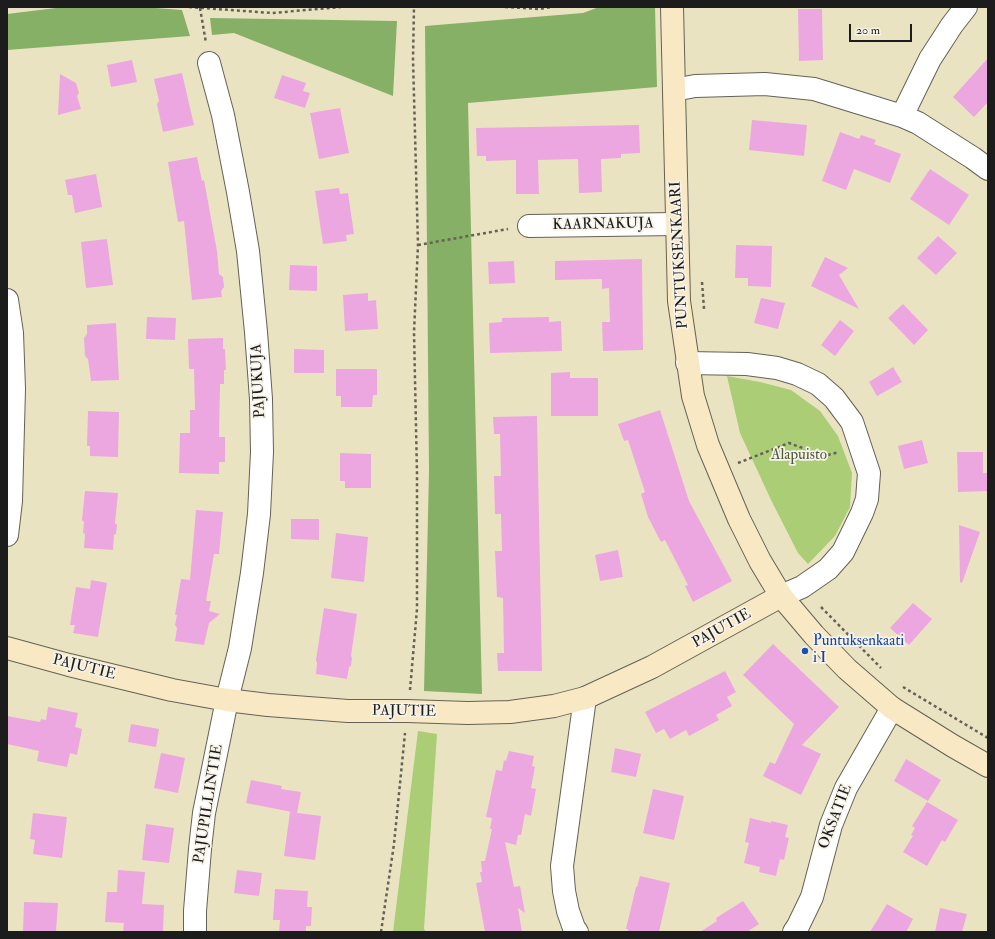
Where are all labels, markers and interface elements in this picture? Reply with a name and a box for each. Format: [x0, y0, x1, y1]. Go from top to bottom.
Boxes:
scale bar [851, 16, 914, 42]
text: 20 m [856, 23, 880, 38]
street label: PUNTUKSENKAARI [667, 181, 693, 329]
street label: KAARNAKUJA [552, 215, 654, 235]
street label: PAJUKUJA [248, 343, 270, 419]
park label: Alapuisto [771, 447, 827, 465]
street label: PAJUTIE [690, 606, 754, 652]
place label: Puntuksenkaati i I [813, 633, 904, 668]
marker: Puntuksenkaati i I [800, 646, 810, 656]
street label: PAJUTIE [51, 651, 117, 685]
street label: PAJUTIE [372, 702, 436, 722]
street label: PAJUPILLINTIE [191, 743, 227, 865]
street label: OKSATIE [815, 782, 857, 852]

